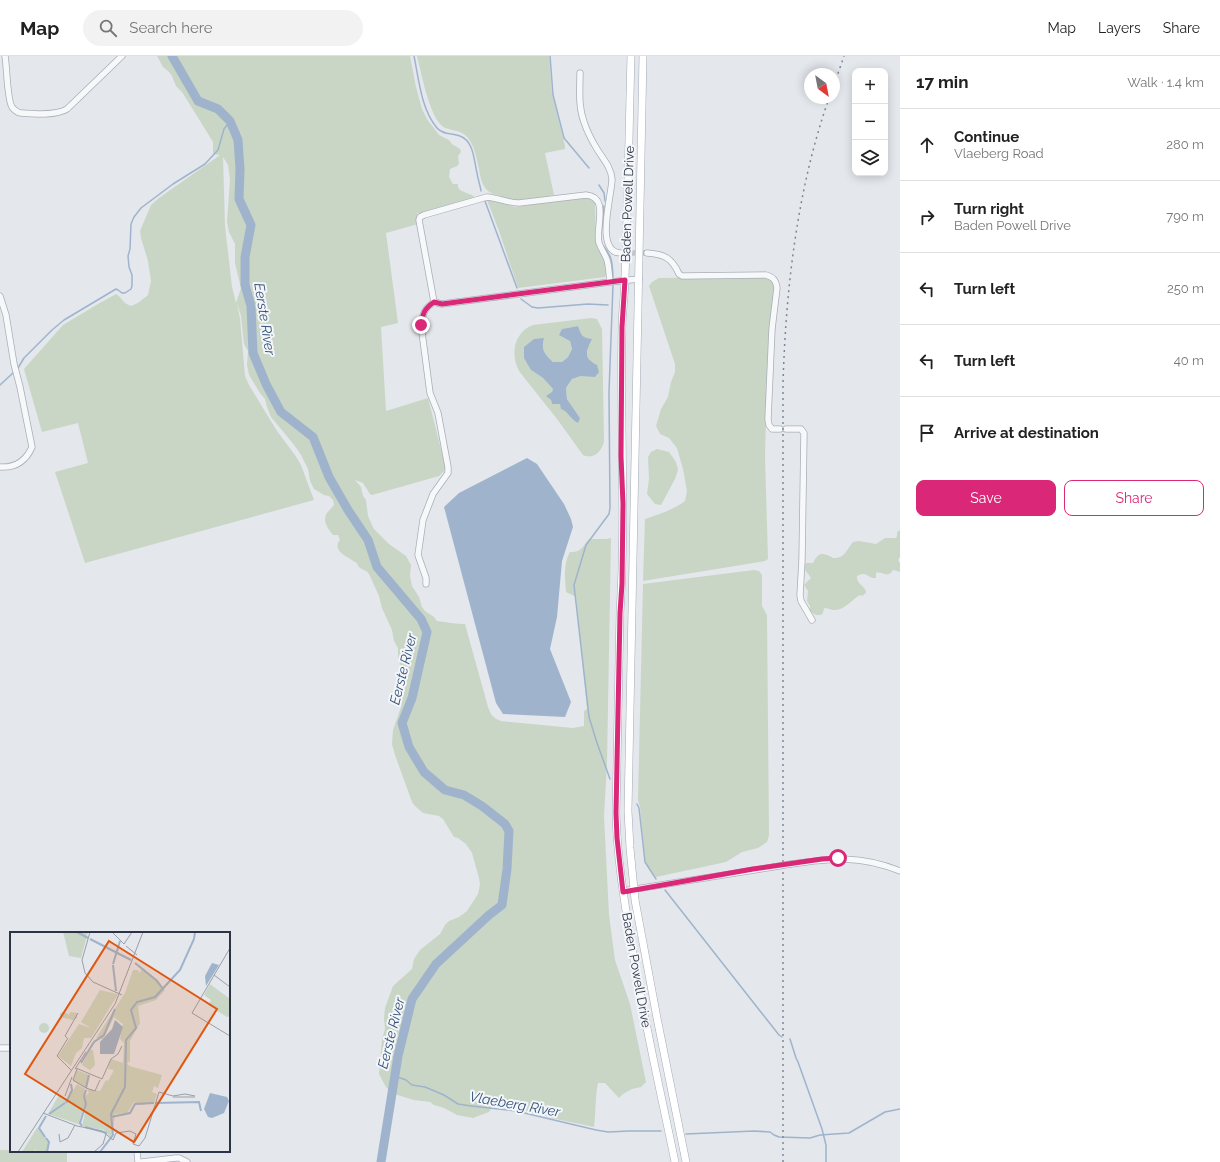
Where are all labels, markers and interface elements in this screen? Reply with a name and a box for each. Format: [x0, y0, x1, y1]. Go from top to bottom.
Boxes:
search box [83, 10, 363, 46]
text: Map [20, 17, 59, 39]
icon: search [97, 17, 119, 39]
text: Search here [129, 19, 213, 37]
text: Map [1048, 20, 1076, 36]
text: Layers [1098, 20, 1141, 36]
text: Share [1163, 20, 1200, 36]
north arrow [804, 68, 840, 104]
map controls [852, 68, 888, 176]
button: + [852, 68, 888, 104]
text: 17 min [916, 72, 968, 92]
text: Walk · 1.4 km [1127, 75, 1204, 90]
button: − [852, 104, 888, 140]
text: Continue [954, 128, 1019, 146]
icon: ahead [916, 134, 938, 156]
text: 280 m [1166, 137, 1204, 152]
button: layers [852, 140, 888, 176]
street label: Baden Powell Drive [618, 145, 637, 263]
text: Vlaeberg Road [954, 146, 1044, 161]
text: Turn right [954, 200, 1024, 218]
icon: right [916, 206, 938, 228]
text: 790 m [1166, 209, 1204, 224]
text: Baden Powell Drive [954, 218, 1071, 233]
icon: left [916, 278, 938, 300]
text: Turn left [954, 280, 1015, 298]
text: 250 m [1167, 281, 1204, 296]
water label: Eerste River [251, 282, 279, 357]
route end [412, 316, 430, 334]
icon: left [916, 350, 938, 372]
text: Turn left [954, 352, 1015, 370]
text: 40 m [1174, 353, 1204, 368]
icon: arrive [916, 422, 938, 444]
text: Arrive at destination [954, 424, 1099, 442]
button: Save [916, 480, 1056, 516]
button: Share [1064, 480, 1204, 516]
water label: Eerste River [386, 631, 420, 706]
route start [829, 849, 847, 867]
street label: Baden Powell Drive [619, 911, 654, 1029]
inset map [10, 932, 230, 1152]
water label: Eerste River [374, 995, 408, 1070]
water label: Vlaeberg River [469, 1088, 563, 1120]

